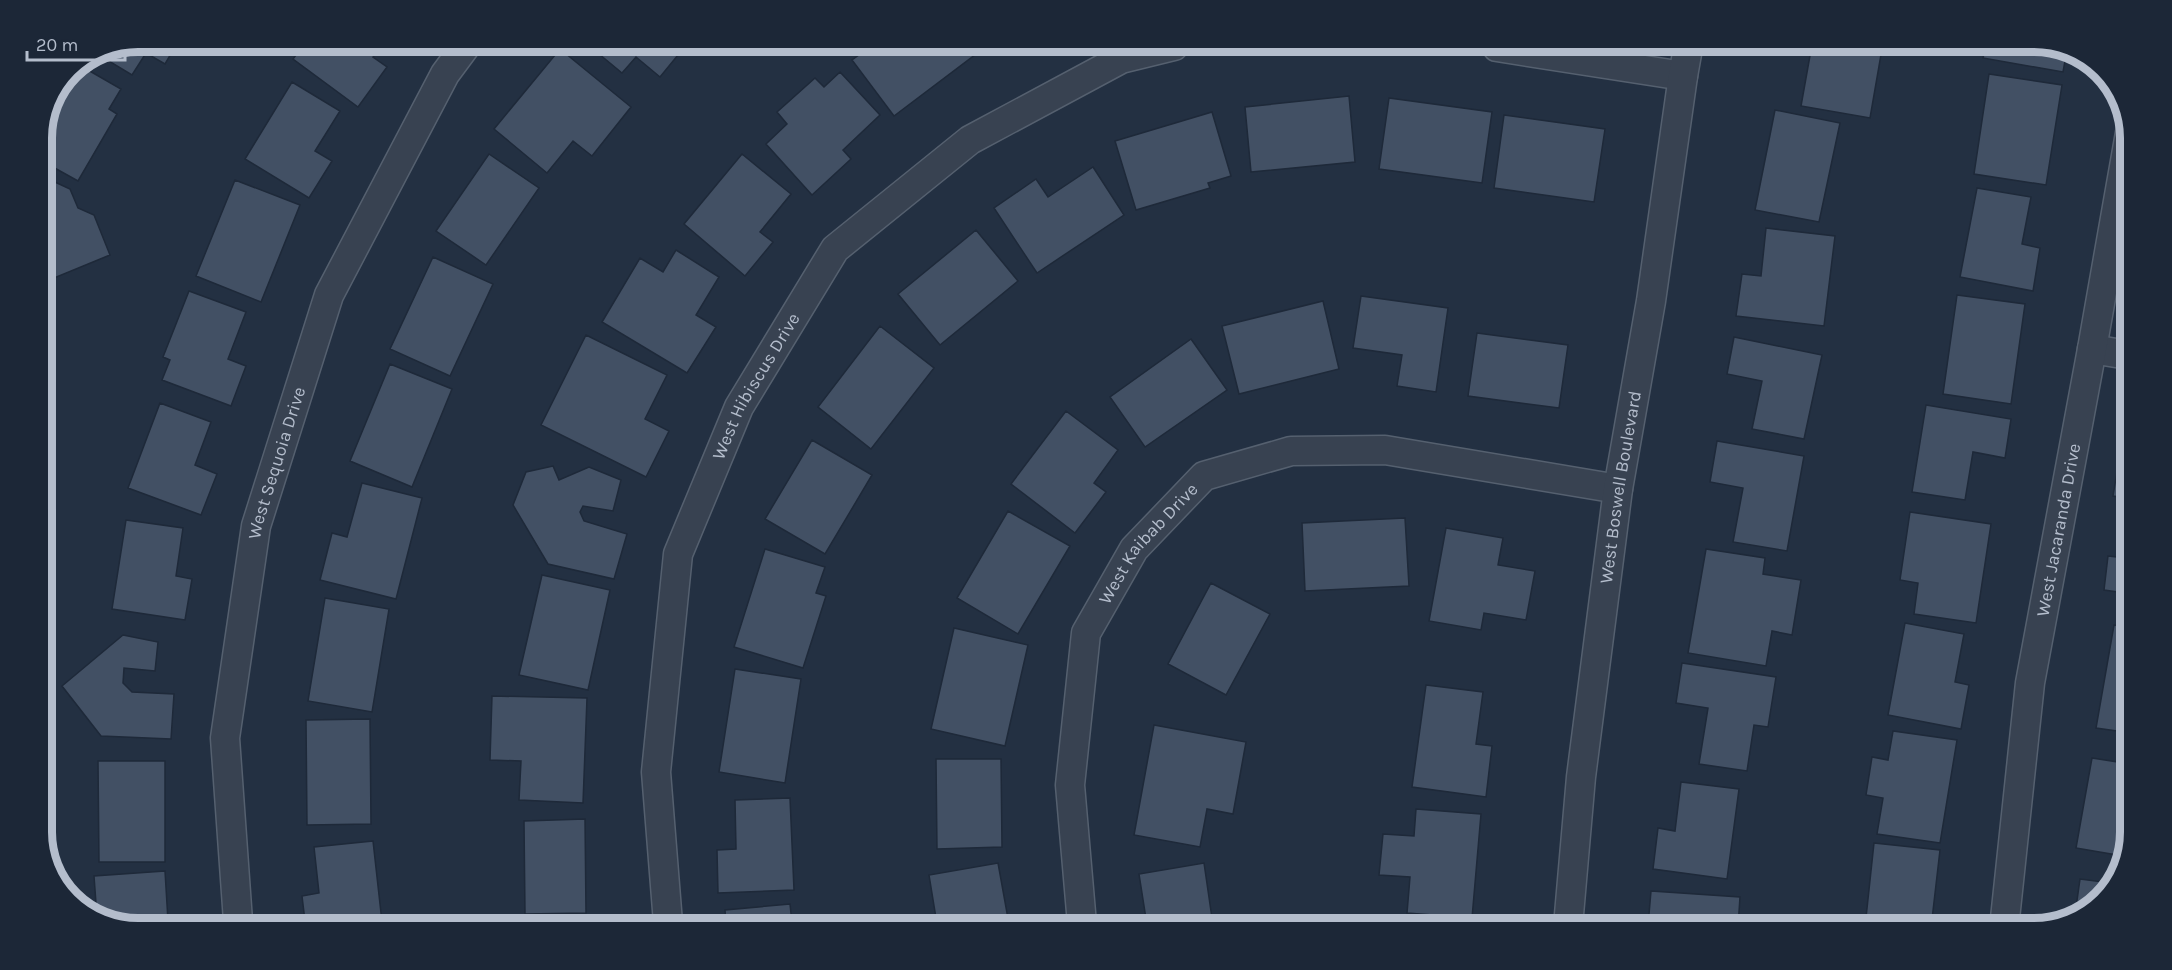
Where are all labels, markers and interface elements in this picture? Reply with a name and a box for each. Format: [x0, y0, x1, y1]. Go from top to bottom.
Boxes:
scale bar [27, 24, 124, 62]
text: 20 m [36, 34, 78, 56]
street label: West Hibiscus Drive [707, 309, 805, 463]
street label: West Sequoia Drive [243, 384, 310, 540]
street label: West Boswell Boulevard [1595, 389, 1646, 585]
street label: West Jacaranda Drive [2032, 441, 2085, 619]
street label: West Kaibab Drive [1094, 478, 1202, 608]

